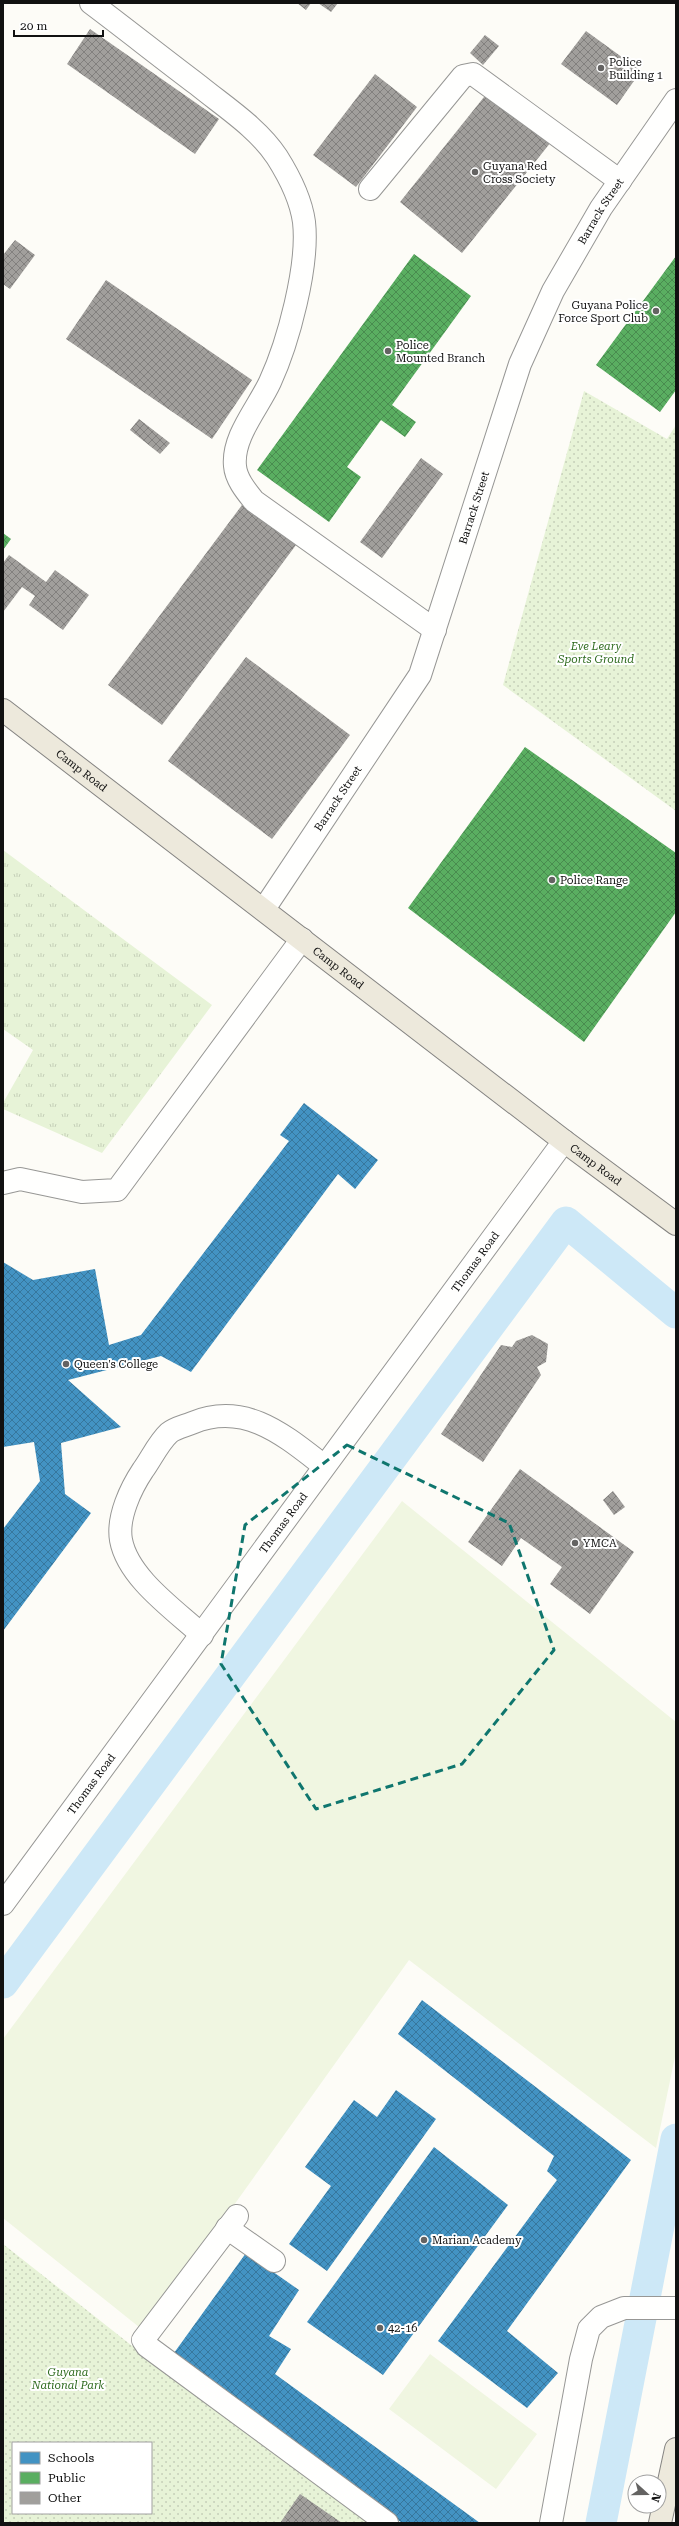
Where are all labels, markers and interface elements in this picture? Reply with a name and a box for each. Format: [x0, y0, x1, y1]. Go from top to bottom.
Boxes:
scale bar [14, 12, 103, 38]
text: 20 m [20, 19, 47, 33]
place label: Police Building 1 [609, 56, 663, 82]
marker: Police Building 1 [596, 63, 606, 73]
place label: Guyana Red Cross Society [483, 160, 556, 186]
marker: Guyana Red Cross Society [470, 167, 480, 177]
street label: Barrack Street [575, 176, 627, 247]
place label: Guyana Police Force Sport Club [558, 299, 648, 325]
marker: Guyana Police Force Sport Club [651, 306, 661, 316]
place label: Police Mounted Branch [396, 339, 485, 365]
marker: Police Mounted Branch [383, 346, 393, 356]
street label: Barrack Street [457, 470, 492, 546]
park label: Eve Leary Sports Ground [557, 640, 634, 666]
street label: Camp Road [53, 747, 109, 794]
street label: Barrack Street [312, 764, 365, 834]
place label: Police Range [560, 874, 628, 887]
marker: Police Range [547, 875, 557, 885]
street label: Camp Road [310, 944, 366, 992]
street label: Camp Road [567, 1142, 624, 1188]
street label: Thomas Road [449, 1229, 502, 1295]
place label: Queen's College [74, 1358, 158, 1371]
marker: Queen's College [61, 1359, 71, 1369]
street label: Thomas Road [257, 1490, 310, 1556]
place label: YMCA [583, 1537, 617, 1550]
marker: YMCA [570, 1538, 580, 1548]
street label: Thomas Road [65, 1751, 118, 1817]
place label: Marian Academy [432, 2234, 522, 2247]
marker: Marian Academy [419, 2235, 429, 2245]
place label: 42-16 [388, 2322, 418, 2335]
marker: 42-16 [375, 2323, 385, 2333]
park label: Guyana National Park [31, 2366, 104, 2392]
legend [12, 2442, 152, 2514]
text: Schools [48, 2451, 95, 2465]
text: Public [48, 2471, 86, 2485]
north arrow [627, 2474, 667, 2514]
text: Other [48, 2491, 81, 2505]
text: N [648, 2491, 663, 2504]

